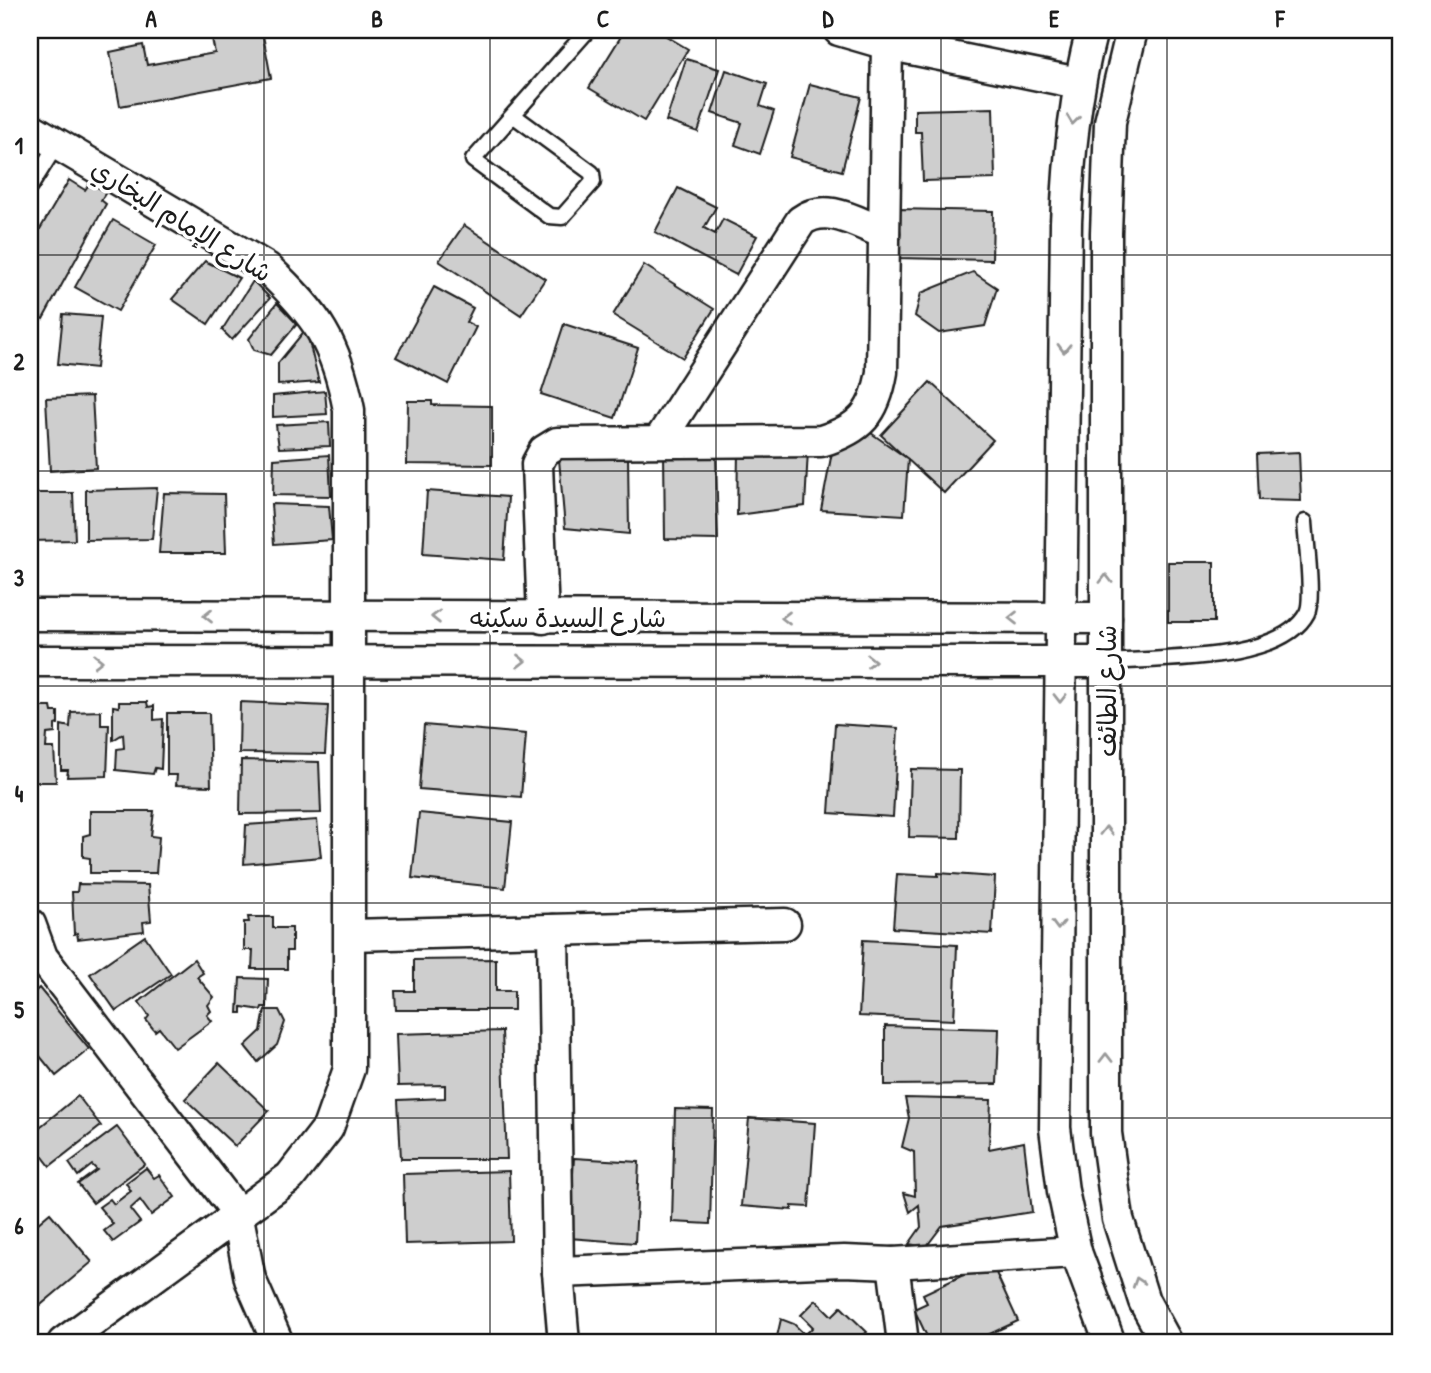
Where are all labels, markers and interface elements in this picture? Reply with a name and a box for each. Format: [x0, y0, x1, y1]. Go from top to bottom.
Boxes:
text: A [145, 3, 157, 34]
text: B [371, 3, 383, 34]
text: C [597, 3, 609, 34]
text: D [823, 3, 835, 34]
text: E [1049, 3, 1060, 34]
text: F [1275, 3, 1286, 34]
one-way arrow [1066, 115, 1081, 126]
text: 1 [15, 130, 23, 161]
street label: شارع الإمام البخاري [83, 150, 279, 292]
one-way arrow [1056, 343, 1072, 353]
text: 2 [14, 346, 25, 377]
text: 3 [14, 562, 24, 593]
one-way arrow [1098, 573, 1114, 583]
street label: شارع السيدة سكينه [470, 600, 666, 636]
one-way arrow [202, 608, 213, 624]
one-way arrow [430, 609, 440, 625]
one-way arrow [780, 610, 790, 626]
one-way arrow [1007, 610, 1018, 626]
street label: شارع الطائف [1089, 625, 1125, 757]
one-way arrow [93, 653, 104, 669]
one-way arrow [517, 653, 527, 669]
one-way arrow [867, 653, 877, 669]
one-way arrow [1052, 692, 1067, 703]
text: 4 [15, 778, 24, 809]
one-way arrow [1098, 825, 1114, 835]
one-way arrow [1050, 920, 1065, 931]
text: 5 [14, 994, 24, 1025]
one-way arrow [1098, 1052, 1114, 1063]
text: 6 [14, 1210, 24, 1241]
one-way arrow [1132, 1276, 1146, 1288]

